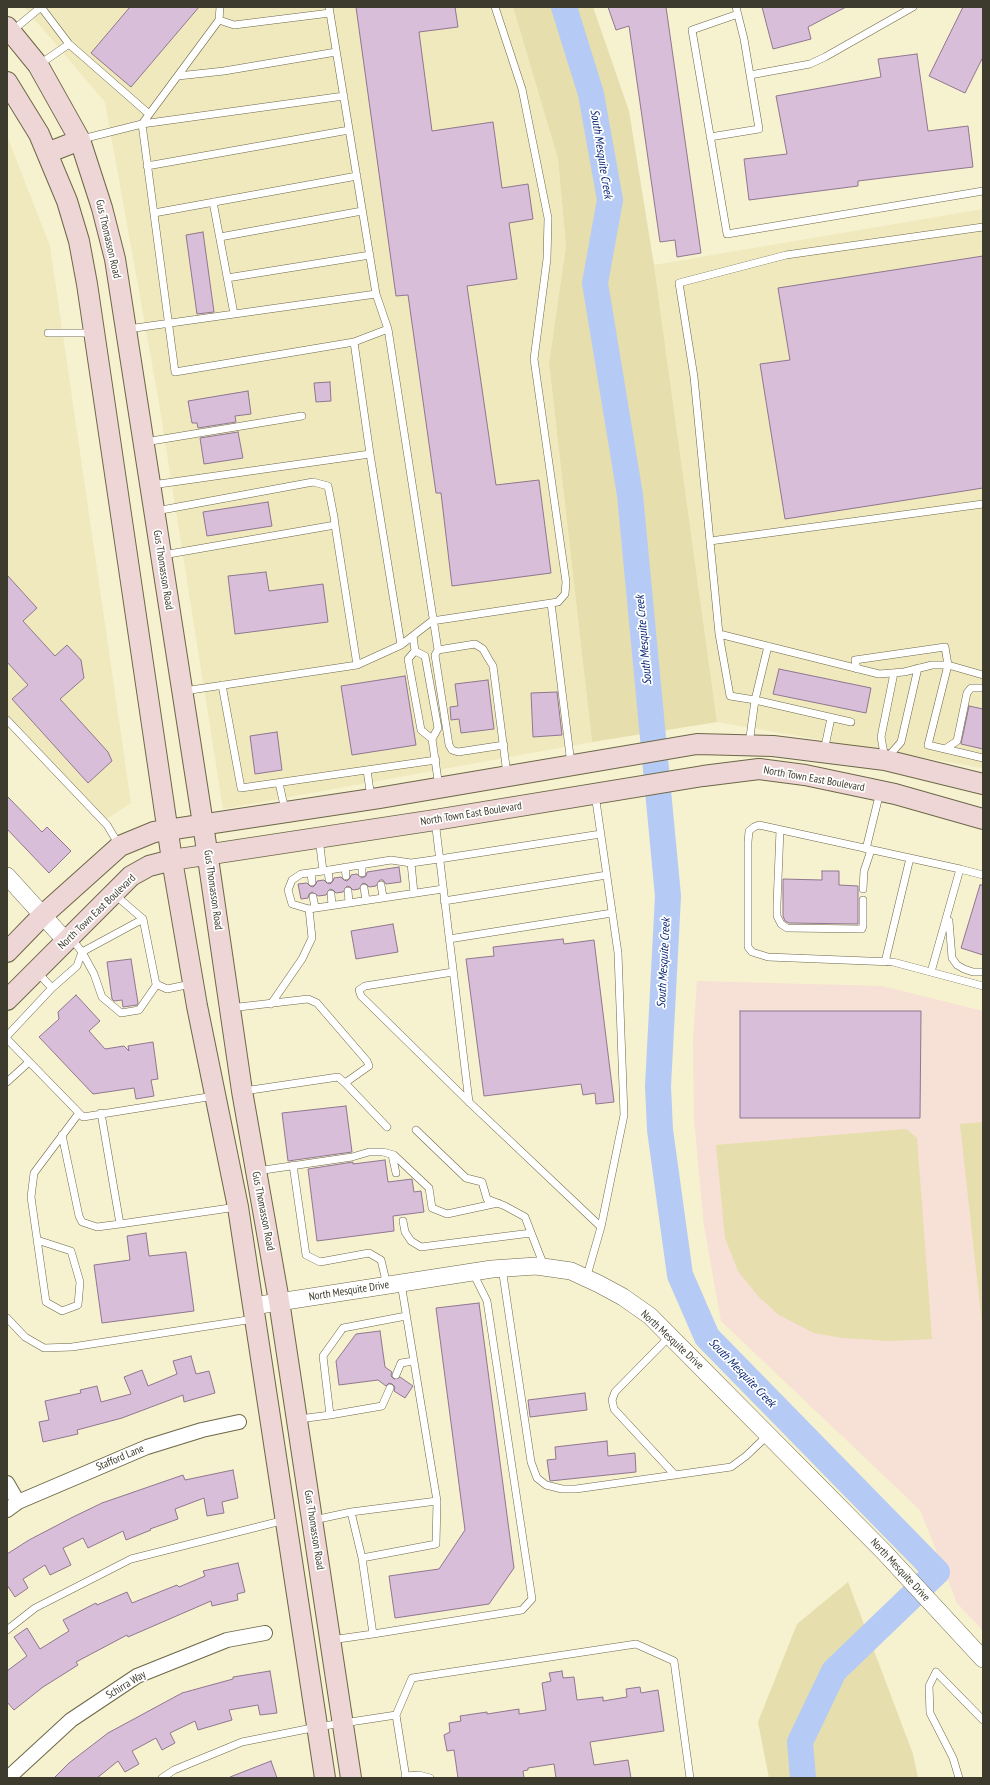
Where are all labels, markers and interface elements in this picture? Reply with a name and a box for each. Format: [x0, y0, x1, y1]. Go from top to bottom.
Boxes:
water label: South Mesquite Creek [587, 108, 615, 200]
street label: Gus Thomasson Road [93, 198, 123, 280]
street label: Gus Thomasson Road [150, 529, 176, 611]
water label: South Mesquite Creek [633, 594, 655, 686]
street label: North Town East Boulevard [762, 764, 866, 794]
street label: North Town East Boulevard [419, 799, 523, 829]
street label: Gus Thomasson Road [201, 849, 225, 931]
street label: North Town East Boulevard [56, 872, 138, 952]
water label: South Mesquite Creek [654, 918, 674, 1008]
street label: Gus Thomasson Road [249, 1170, 277, 1252]
street label: North Mesquite Drive [308, 1278, 390, 1304]
street label: North Mesquite Drive [638, 1308, 706, 1372]
water label: South Mesquite Creek [706, 1336, 778, 1410]
street label: Stafford Lane [94, 1442, 146, 1474]
street label: Gus Thomasson Road [301, 1489, 327, 1571]
street label: North Mesquite Drive [868, 1536, 932, 1604]
street label: Schirra Way [104, 1668, 148, 1702]

